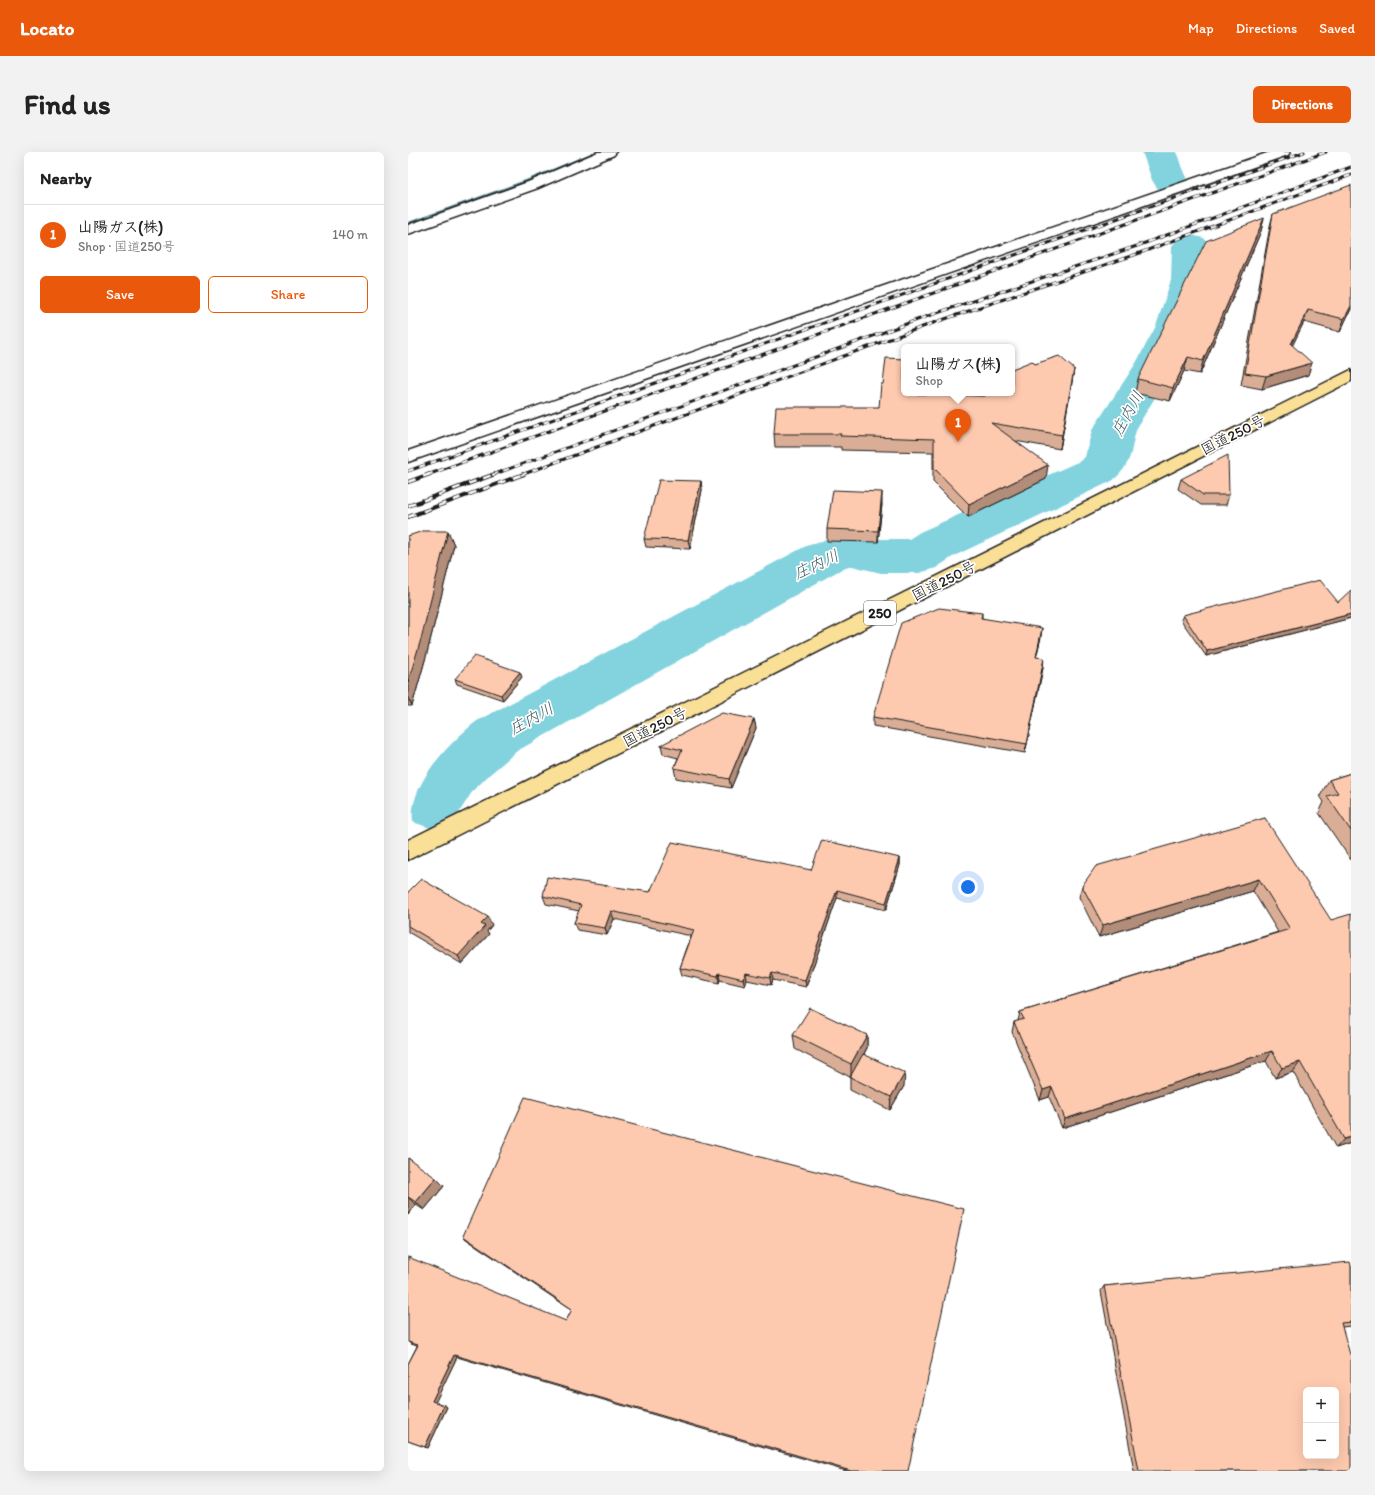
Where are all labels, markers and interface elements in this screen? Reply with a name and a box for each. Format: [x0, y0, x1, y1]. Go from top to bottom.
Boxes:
text: Locato [20, 17, 74, 40]
text: Map [1188, 20, 1214, 37]
text: Directions [1236, 20, 1297, 37]
text: Saved [1319, 20, 1355, 37]
button: Directions [1253, 86, 1351, 123]
text: Find us [24, 87, 111, 121]
text: Nearby [40, 168, 92, 188]
text: 山陽ガス(株) [78, 218, 163, 236]
text: 1 [50, 227, 56, 242]
text: 140 m [332, 227, 368, 242]
text: Shop · 国道250号 [78, 239, 175, 254]
button: Save [40, 276, 200, 313]
button: Share [208, 276, 368, 313]
popup [901, 344, 1015, 396]
text: 山陽ガス(株) [915, 355, 1001, 373]
text: Shop [915, 373, 943, 388]
water label: 庄内川 [1107, 388, 1147, 439]
pin: 1 [945, 409, 971, 442]
street label: 国道250号 [1198, 411, 1268, 459]
water label: 庄内川 [790, 546, 842, 583]
street label: 国道250号 [909, 557, 979, 605]
road number: 250 [864, 601, 896, 625]
water label: 庄内川 [506, 698, 557, 738]
street label: 国道250号 [620, 703, 690, 751]
your location [958, 877, 978, 897]
map controls [1303, 1387, 1339, 1459]
button: + [1303, 1387, 1339, 1423]
button: − [1303, 1423, 1339, 1459]

